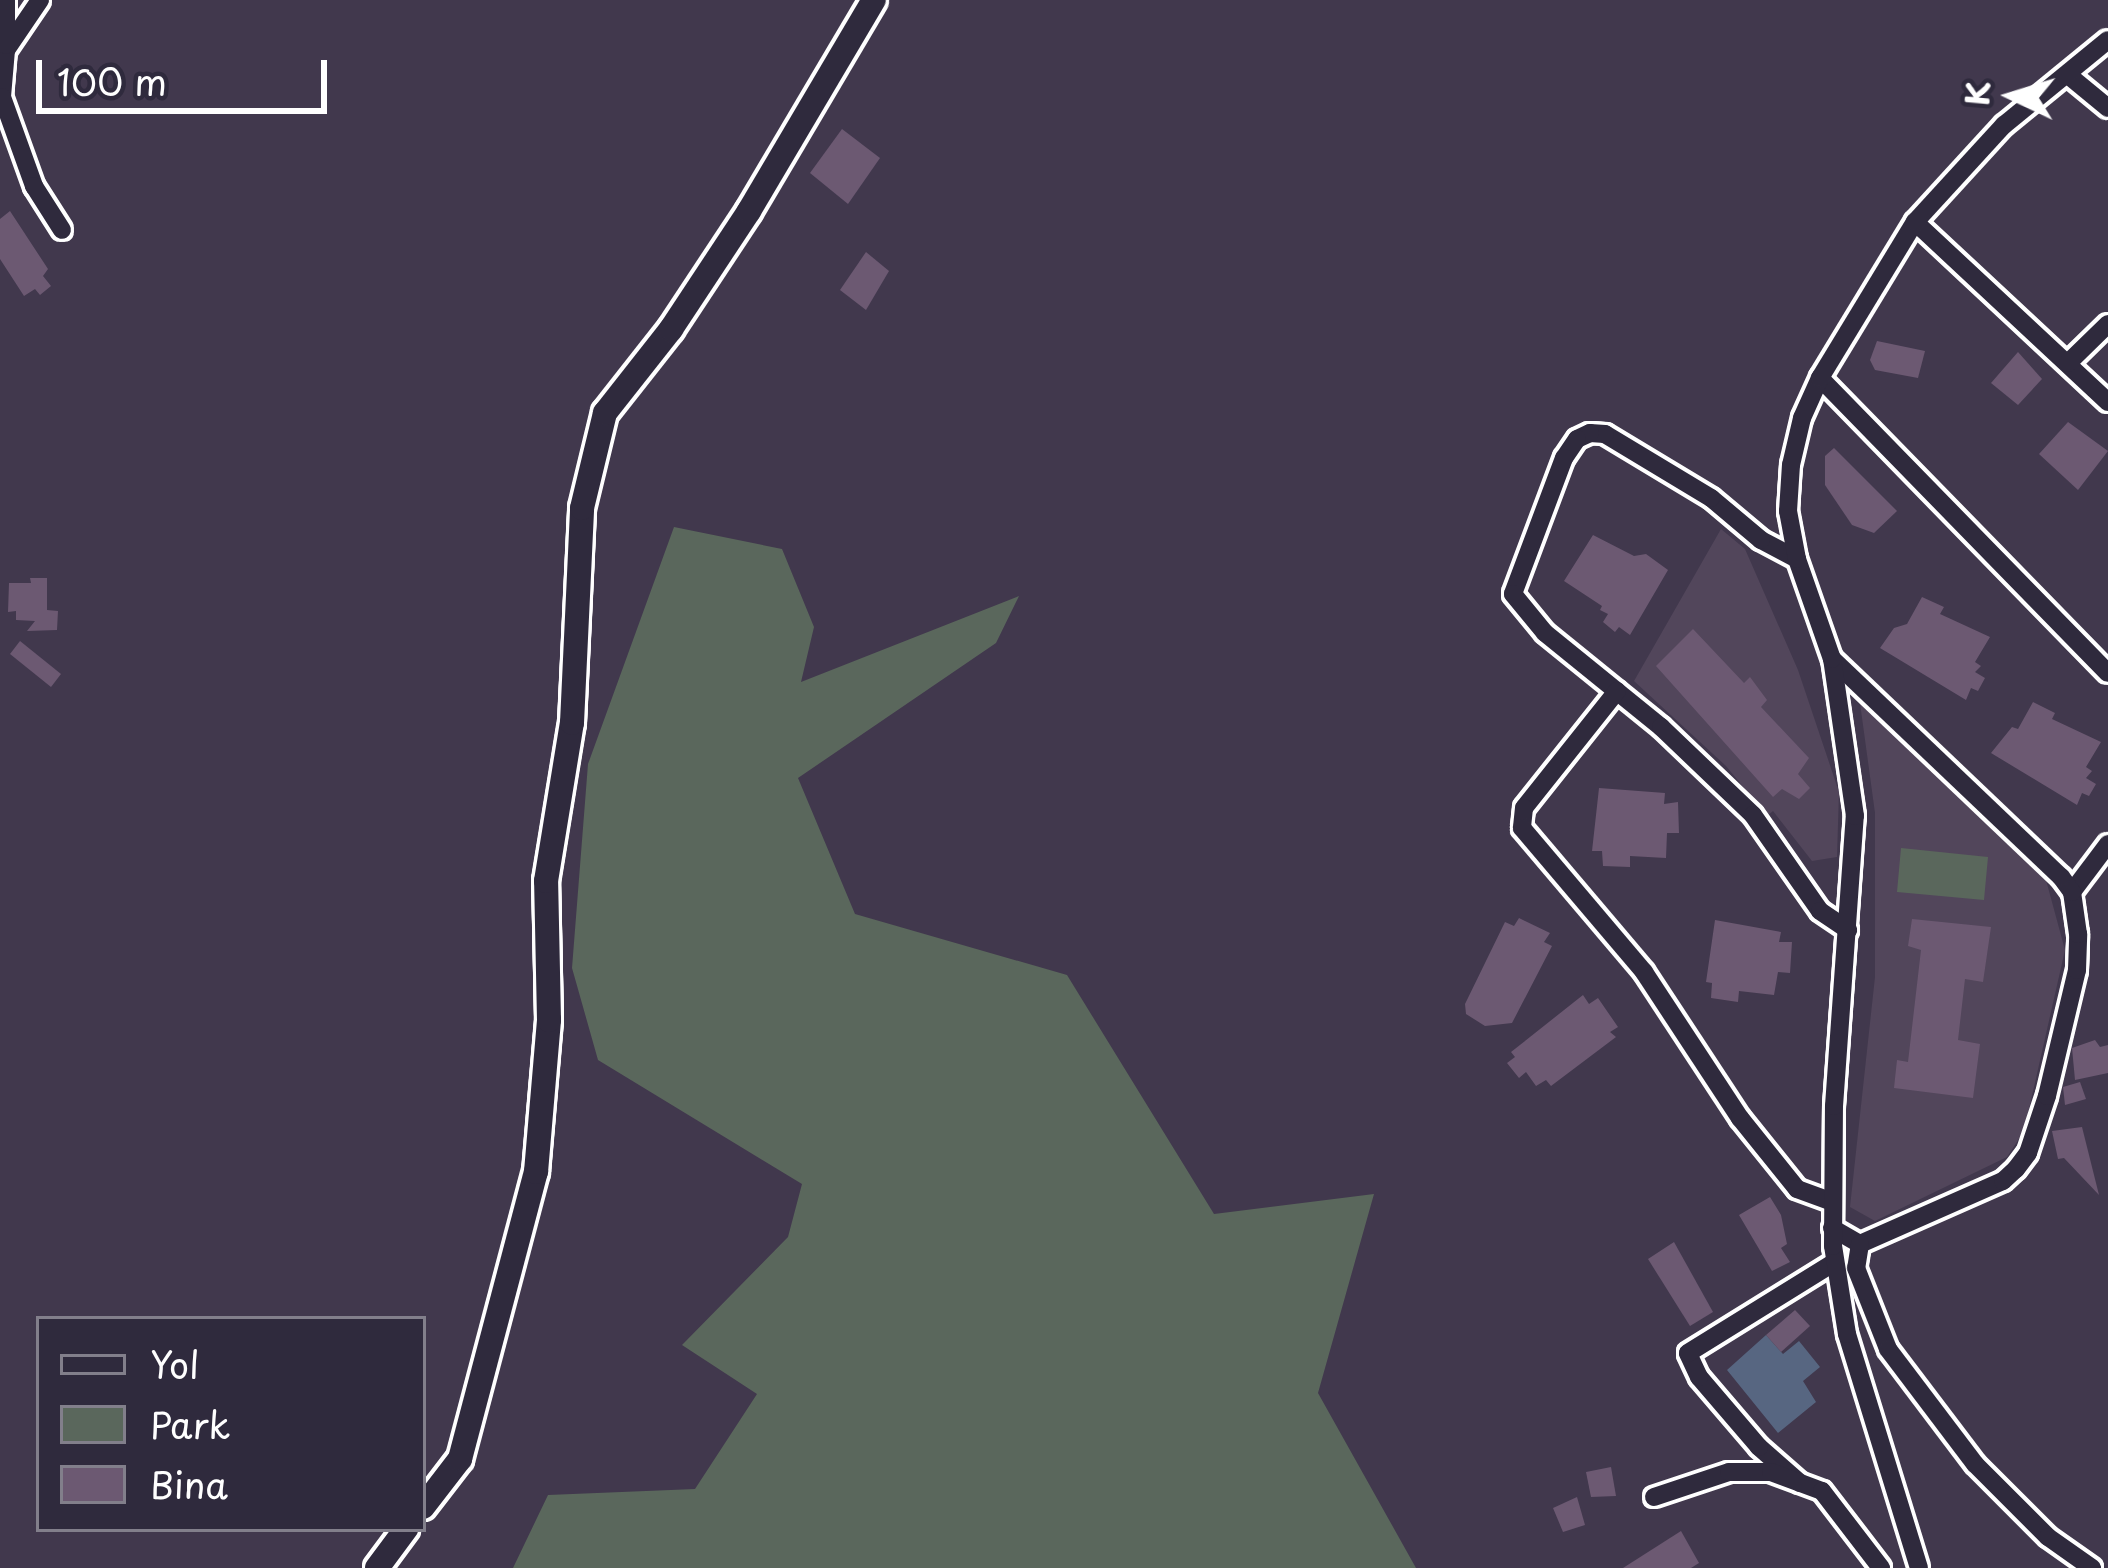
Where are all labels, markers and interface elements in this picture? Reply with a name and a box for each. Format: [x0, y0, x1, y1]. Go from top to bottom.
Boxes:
scale bar [42, 36, 333, 110]
north arrow [1952, 36, 2072, 156]
text: 100 m [57, 54, 167, 108]
text: K [1950, 80, 2002, 107]
legend [36, 1316, 426, 1532]
text: Yol [150, 1337, 199, 1391]
text: Park [150, 1397, 230, 1451]
text: Bina [150, 1457, 228, 1511]

